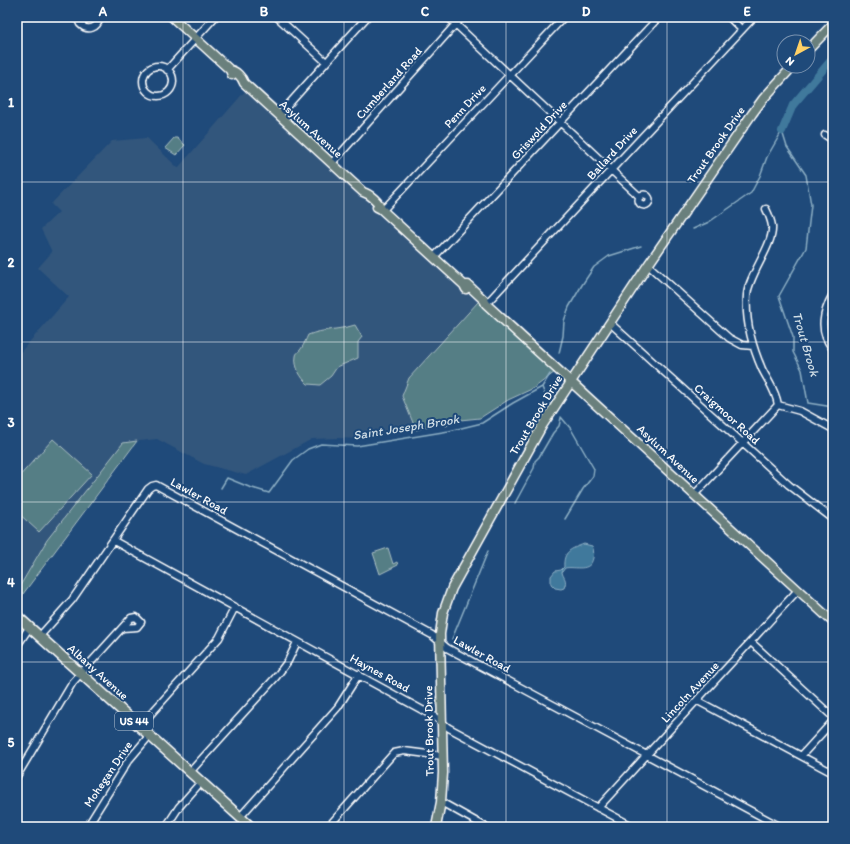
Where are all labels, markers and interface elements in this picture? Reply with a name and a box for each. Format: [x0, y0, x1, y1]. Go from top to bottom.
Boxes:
text: A [98, 4, 108, 19]
text: B [260, 4, 269, 19]
text: C [421, 4, 430, 19]
text: D [582, 4, 591, 19]
text: E [743, 4, 751, 19]
north arrow [776, 34, 816, 74]
street label: Cumberland Road [353, 44, 425, 122]
text: N [783, 54, 797, 69]
street label: Penn Drive [441, 81, 489, 131]
text: 1 [8, 95, 14, 110]
street label: Asylum Avenue [277, 97, 345, 161]
street label: Griswold Drive [508, 97, 570, 162]
street label: Trout Brook Drive [684, 104, 748, 186]
street label: Ballard Drive [584, 123, 640, 182]
text: 2 [8, 255, 15, 270]
water label: Trout Brook [790, 310, 823, 379]
street label: Trout Brook Drive [507, 372, 566, 458]
street label: Craigmoor Road [691, 381, 763, 448]
water label: Saint Joseph Brook [352, 411, 461, 443]
text: 3 [7, 415, 15, 430]
street label: Asylum Avenue [634, 422, 702, 486]
street label: Lawler Road [168, 475, 230, 518]
text: 4 [7, 575, 15, 590]
street label: Lawler Road [451, 633, 513, 676]
street label: Albany Avenue [65, 641, 131, 703]
street label: Haynes Road [348, 651, 413, 695]
street label: Lincoln Avenue [658, 658, 722, 725]
street label: Trout Brook Drive [421, 685, 437, 777]
road number: US 44 [115, 712, 153, 730]
text: 5 [8, 735, 15, 750]
street label: Mohegan Drive [81, 738, 135, 810]

